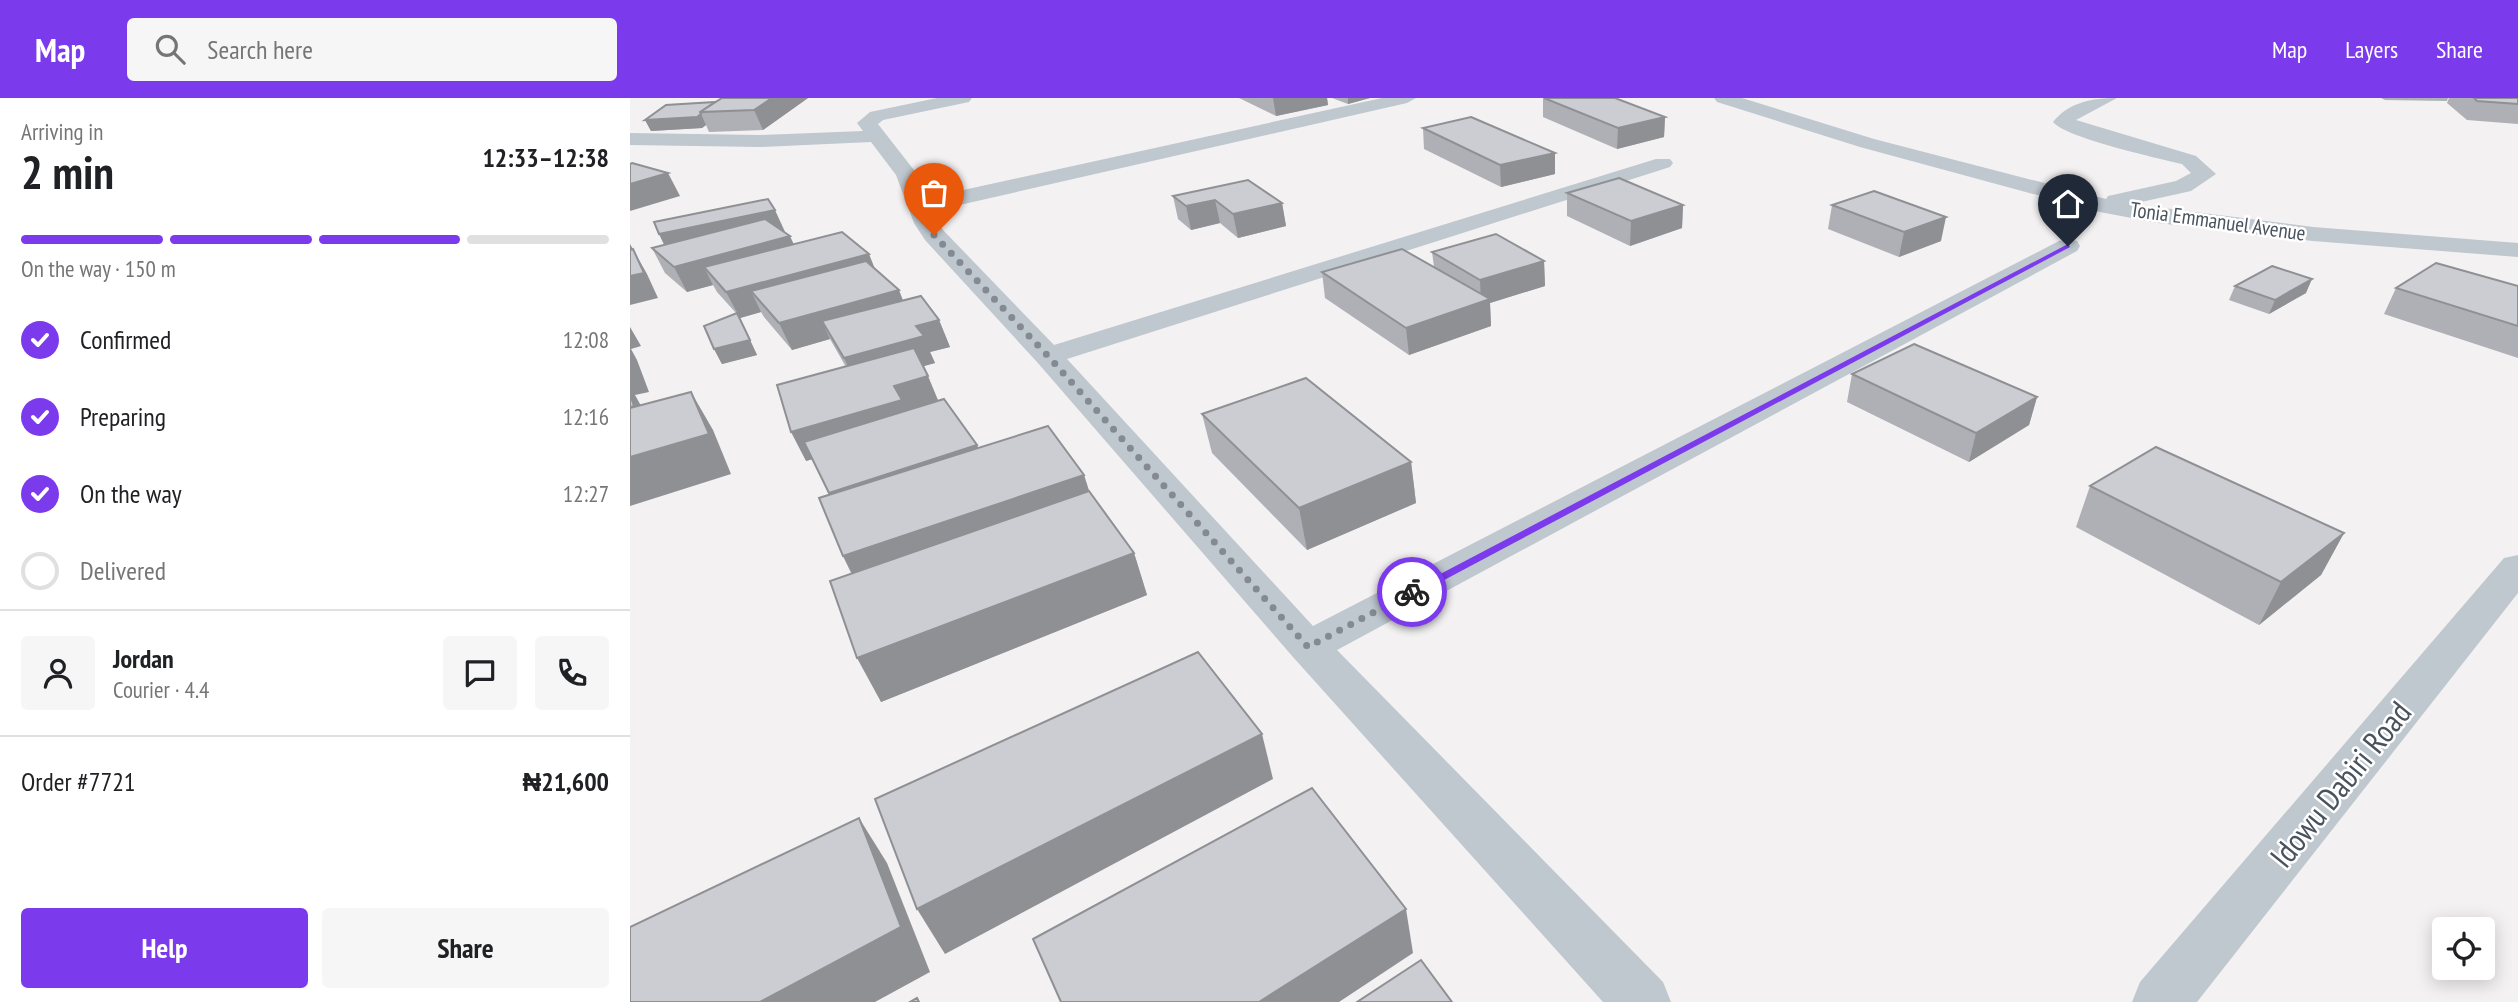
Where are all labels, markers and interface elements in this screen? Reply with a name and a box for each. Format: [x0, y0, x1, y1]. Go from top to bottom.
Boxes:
search box [127, 18, 617, 81]
text: Map [35, 28, 85, 71]
icon: search [151, 30, 189, 68]
text: Search here [207, 33, 313, 66]
text: Map [2272, 34, 2307, 65]
text: Layers [2345, 34, 2398, 65]
text: Share [2436, 34, 2483, 65]
text: Arriving in [21, 117, 103, 146]
text: 12:33–12:38 [482, 141, 609, 174]
text: 2 min [21, 142, 114, 202]
pin [904, 163, 964, 235]
icon: bag [915, 174, 953, 212]
pin [2038, 174, 2098, 246]
icon: home [2049, 185, 2087, 223]
street label: Tonia Emmanuel Avenue [2129, 195, 2307, 247]
text: On the way · 150 m [21, 254, 176, 283]
icon: check [21, 321, 59, 359]
text: Confirmed [80, 323, 171, 356]
text: 12:08 [563, 325, 609, 354]
icon: check [21, 398, 59, 436]
text: Preparing [80, 400, 166, 433]
text: 12:16 [563, 402, 609, 431]
icon: check [21, 475, 59, 513]
text: On the way [80, 477, 182, 510]
text: 12:27 [563, 479, 609, 508]
text: Delivered [80, 554, 166, 587]
courier [1377, 557, 1447, 627]
icon: bike [1393, 573, 1431, 611]
button: person [21, 636, 95, 710]
button: chat [443, 636, 517, 710]
button: phone [535, 636, 609, 710]
text: Jordan [113, 642, 174, 675]
text: Courier · 4.4 [113, 675, 209, 704]
street label: Idowu Dabiri Road [2260, 692, 2420, 876]
text: Order #7721 [21, 765, 136, 798]
text: ₦21,600 [522, 765, 609, 798]
button: Help [21, 908, 308, 988]
button: Share [322, 908, 609, 988]
map controls [2432, 917, 2495, 980]
button: locate [2432, 917, 2495, 980]

